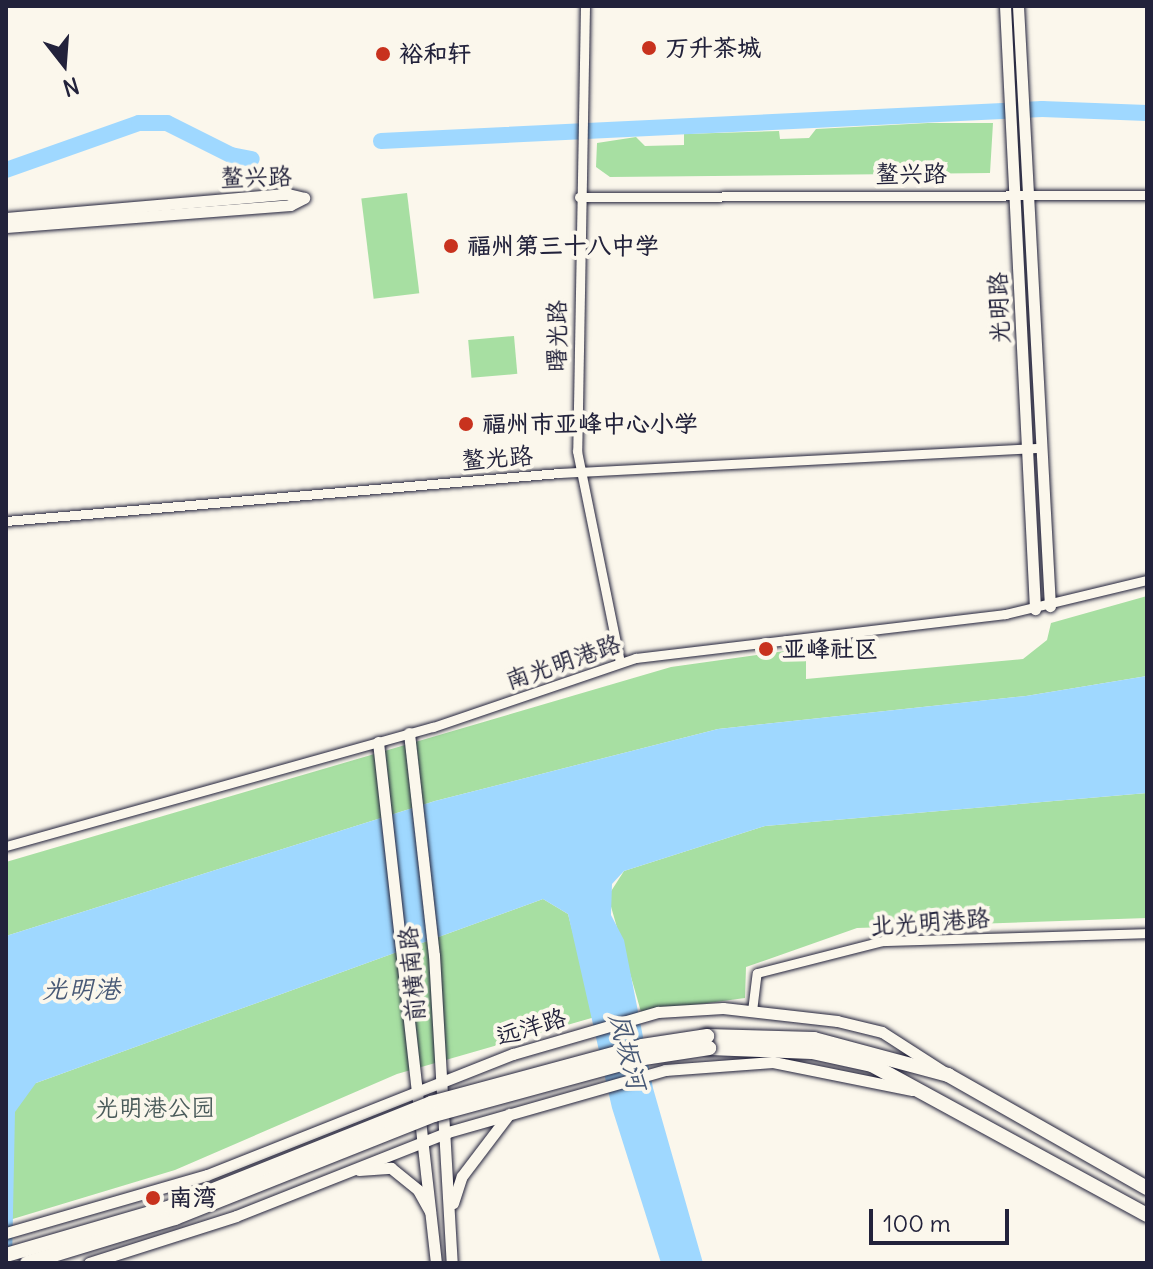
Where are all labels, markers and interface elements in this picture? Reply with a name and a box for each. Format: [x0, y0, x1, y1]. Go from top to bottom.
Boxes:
north arrow [24, 24, 104, 104]
place label: 万升茶城 [665, 34, 761, 62]
marker: 万升茶城 [640, 39, 658, 57]
place label: 裕和轩 [399, 40, 471, 68]
marker: 裕和轩 [374, 45, 392, 63]
text: N [60, 71, 82, 103]
street label: 鳌兴路 [875, 160, 947, 188]
street label: 鳌兴路 [220, 162, 292, 192]
place label: 福州第三十八中学 [467, 232, 659, 260]
marker: 福州第三十八中学 [442, 237, 460, 255]
street label: 光明路 [983, 272, 1015, 344]
street label: 曙光路 [543, 300, 571, 372]
place label: 福州市亚峰中心小学 [482, 410, 698, 438]
marker: 福州市亚峰中心小学 [457, 415, 475, 433]
street label: 鳌光路 [460, 441, 534, 475]
street label: 南光明港路 [502, 629, 624, 695]
place label: 亚峰社区 [782, 635, 878, 663]
marker: 亚峰社区 [757, 640, 775, 658]
street label: 北光明港路 [869, 903, 991, 941]
street label: 前横南路 [393, 925, 431, 1023]
water label: 光明港 [42, 973, 120, 1005]
street label: 远洋路 [492, 1003, 570, 1051]
water label: 凤坂河 [603, 1009, 653, 1093]
park label: 光明港公园 [95, 1094, 215, 1122]
place label: 南湾 [169, 1184, 217, 1212]
marker: 南湾 [144, 1189, 162, 1207]
scale bar [873, 1193, 1013, 1243]
text: 100 m [883, 1208, 951, 1238]

